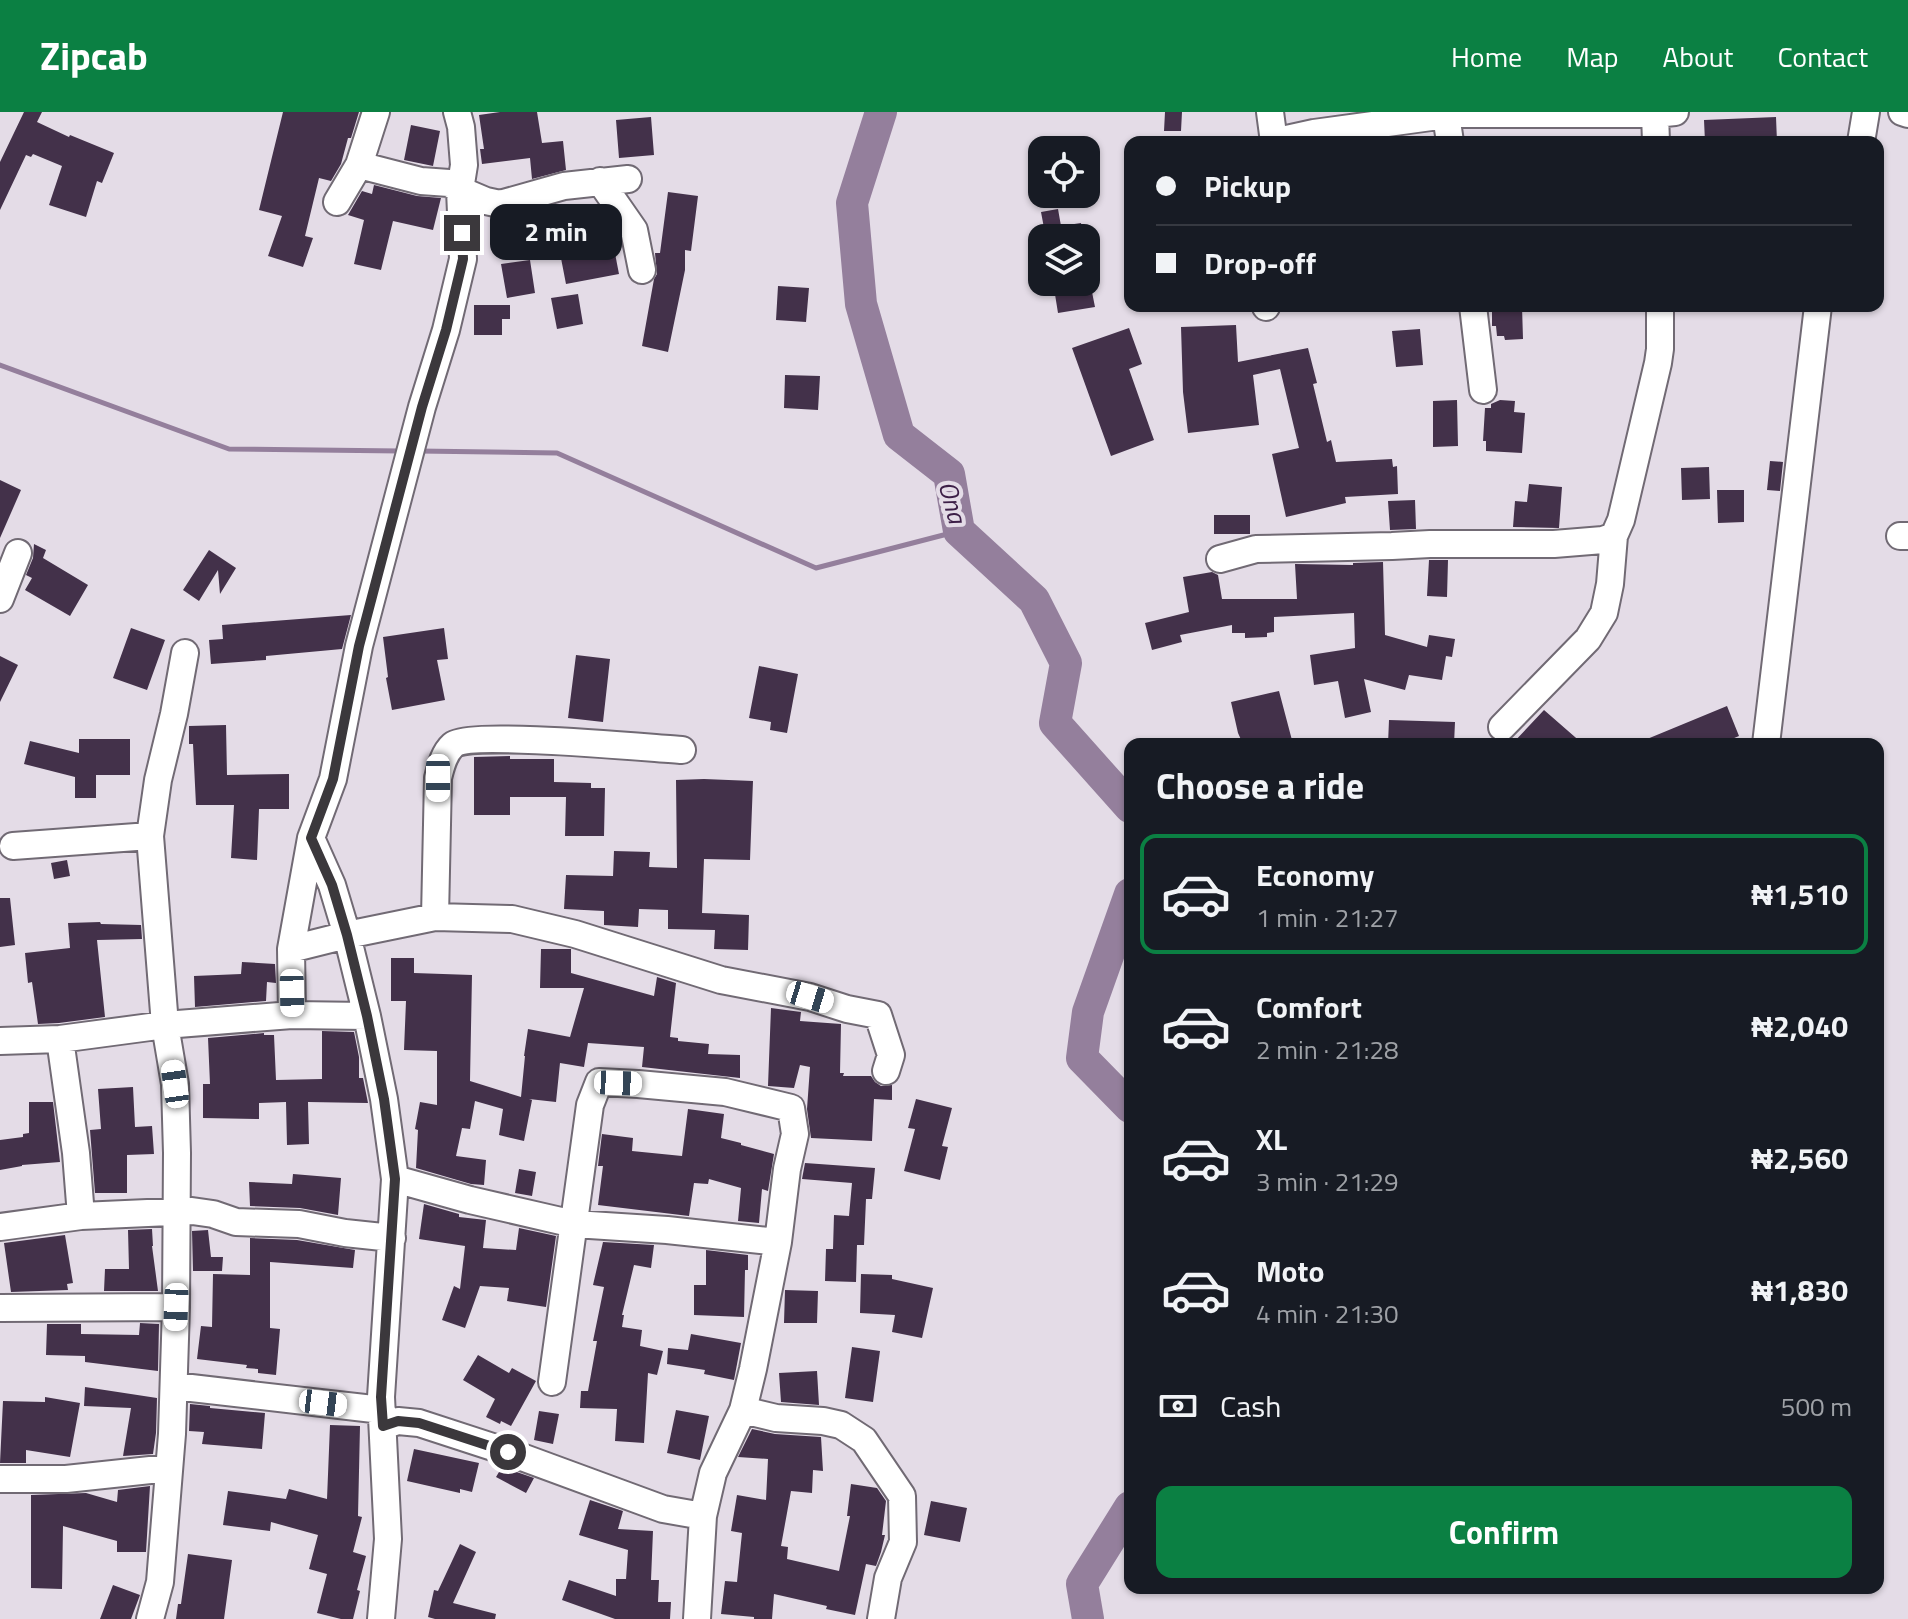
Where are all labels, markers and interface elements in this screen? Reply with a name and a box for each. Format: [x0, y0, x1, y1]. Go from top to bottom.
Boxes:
text: Zipcab [40, 27, 148, 85]
text: Home [1451, 35, 1522, 78]
text: Map [1566, 35, 1619, 78]
text: About [1663, 35, 1733, 78]
text: Contact [1777, 35, 1868, 78]
map controls [1028, 136, 1100, 296]
button: locate [1028, 136, 1100, 208]
text: Pickup [1204, 163, 1291, 209]
callout: 2 min [490, 205, 622, 261]
text: 2 min [524, 212, 588, 251]
route end [444, 215, 480, 251]
button: layers [1028, 224, 1100, 296]
text: Drop-off [1204, 240, 1316, 286]
water label: Ona [929, 477, 978, 529]
car [426, 754, 450, 802]
text: Choose a ride [1156, 758, 1364, 813]
text: Economy [1256, 852, 1374, 898]
icon: car [1160, 858, 1232, 930]
text: ₦1,510 [1751, 871, 1848, 917]
text: 1 min · 21:27 [1256, 898, 1399, 937]
car [280, 969, 304, 1017]
car [784, 979, 836, 1015]
text: Comfort [1256, 984, 1362, 1030]
icon: car [1160, 990, 1232, 1062]
text: ₦2,040 [1751, 1003, 1848, 1049]
text: 2 min · 21:28 [1256, 1030, 1399, 1069]
car [160, 1059, 190, 1109]
car [594, 1070, 642, 1096]
text: XL [1256, 1116, 1287, 1162]
icon: car [1160, 1122, 1232, 1194]
text: ₦2,560 [1751, 1135, 1848, 1181]
text: 3 min · 21:29 [1256, 1162, 1399, 1201]
text: Moto [1256, 1248, 1324, 1294]
icon: car [1160, 1254, 1232, 1326]
text: ₦1,830 [1751, 1267, 1848, 1313]
car [163, 1283, 189, 1331]
text: 4 min · 21:30 [1256, 1294, 1399, 1333]
text: Cash [1220, 1383, 1281, 1429]
icon: cash [1156, 1384, 1200, 1428]
text: 500 m [1781, 1387, 1852, 1426]
car [298, 1388, 348, 1418]
route start [490, 1434, 526, 1470]
button: Confirm [1156, 1486, 1852, 1578]

